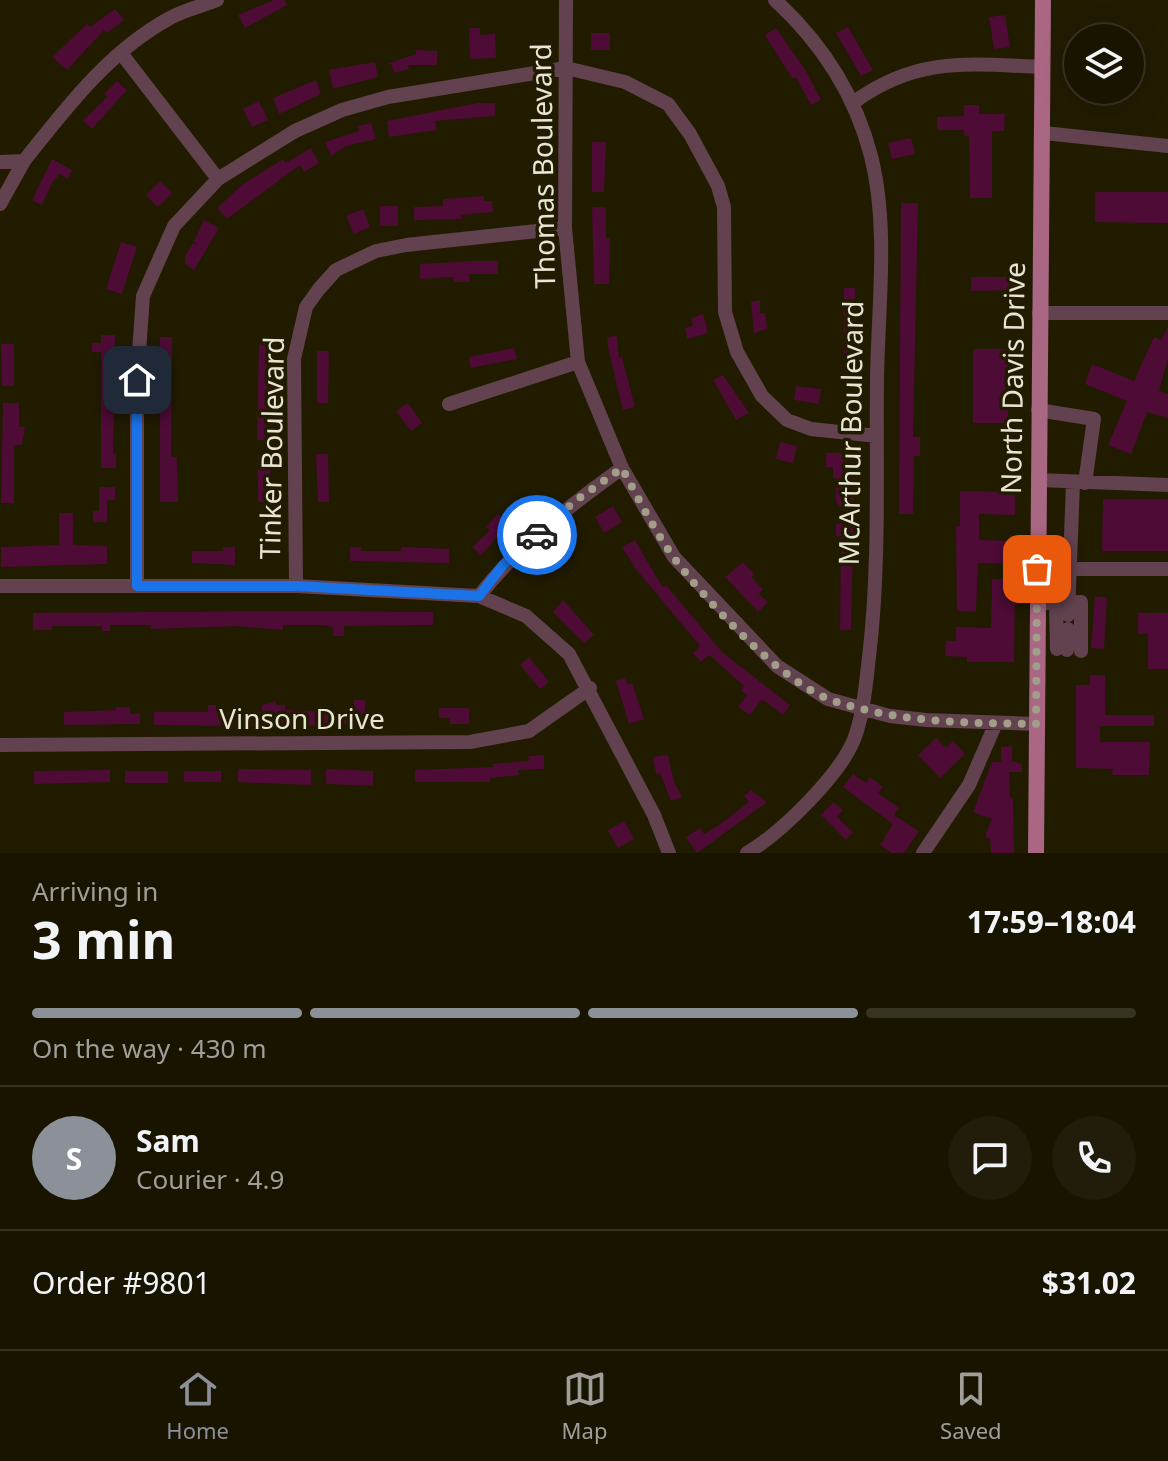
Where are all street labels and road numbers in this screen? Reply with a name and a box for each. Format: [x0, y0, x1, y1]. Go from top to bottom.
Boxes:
street label: Thomas Boulevard [521, 43, 563, 289]
street label: North Davis Drive [991, 262, 1033, 494]
street label: McArthur Boulevard [829, 300, 871, 566]
street label: Tinker Boulevard [250, 336, 292, 560]
street label: Vinson Drive [219, 699, 385, 737]

